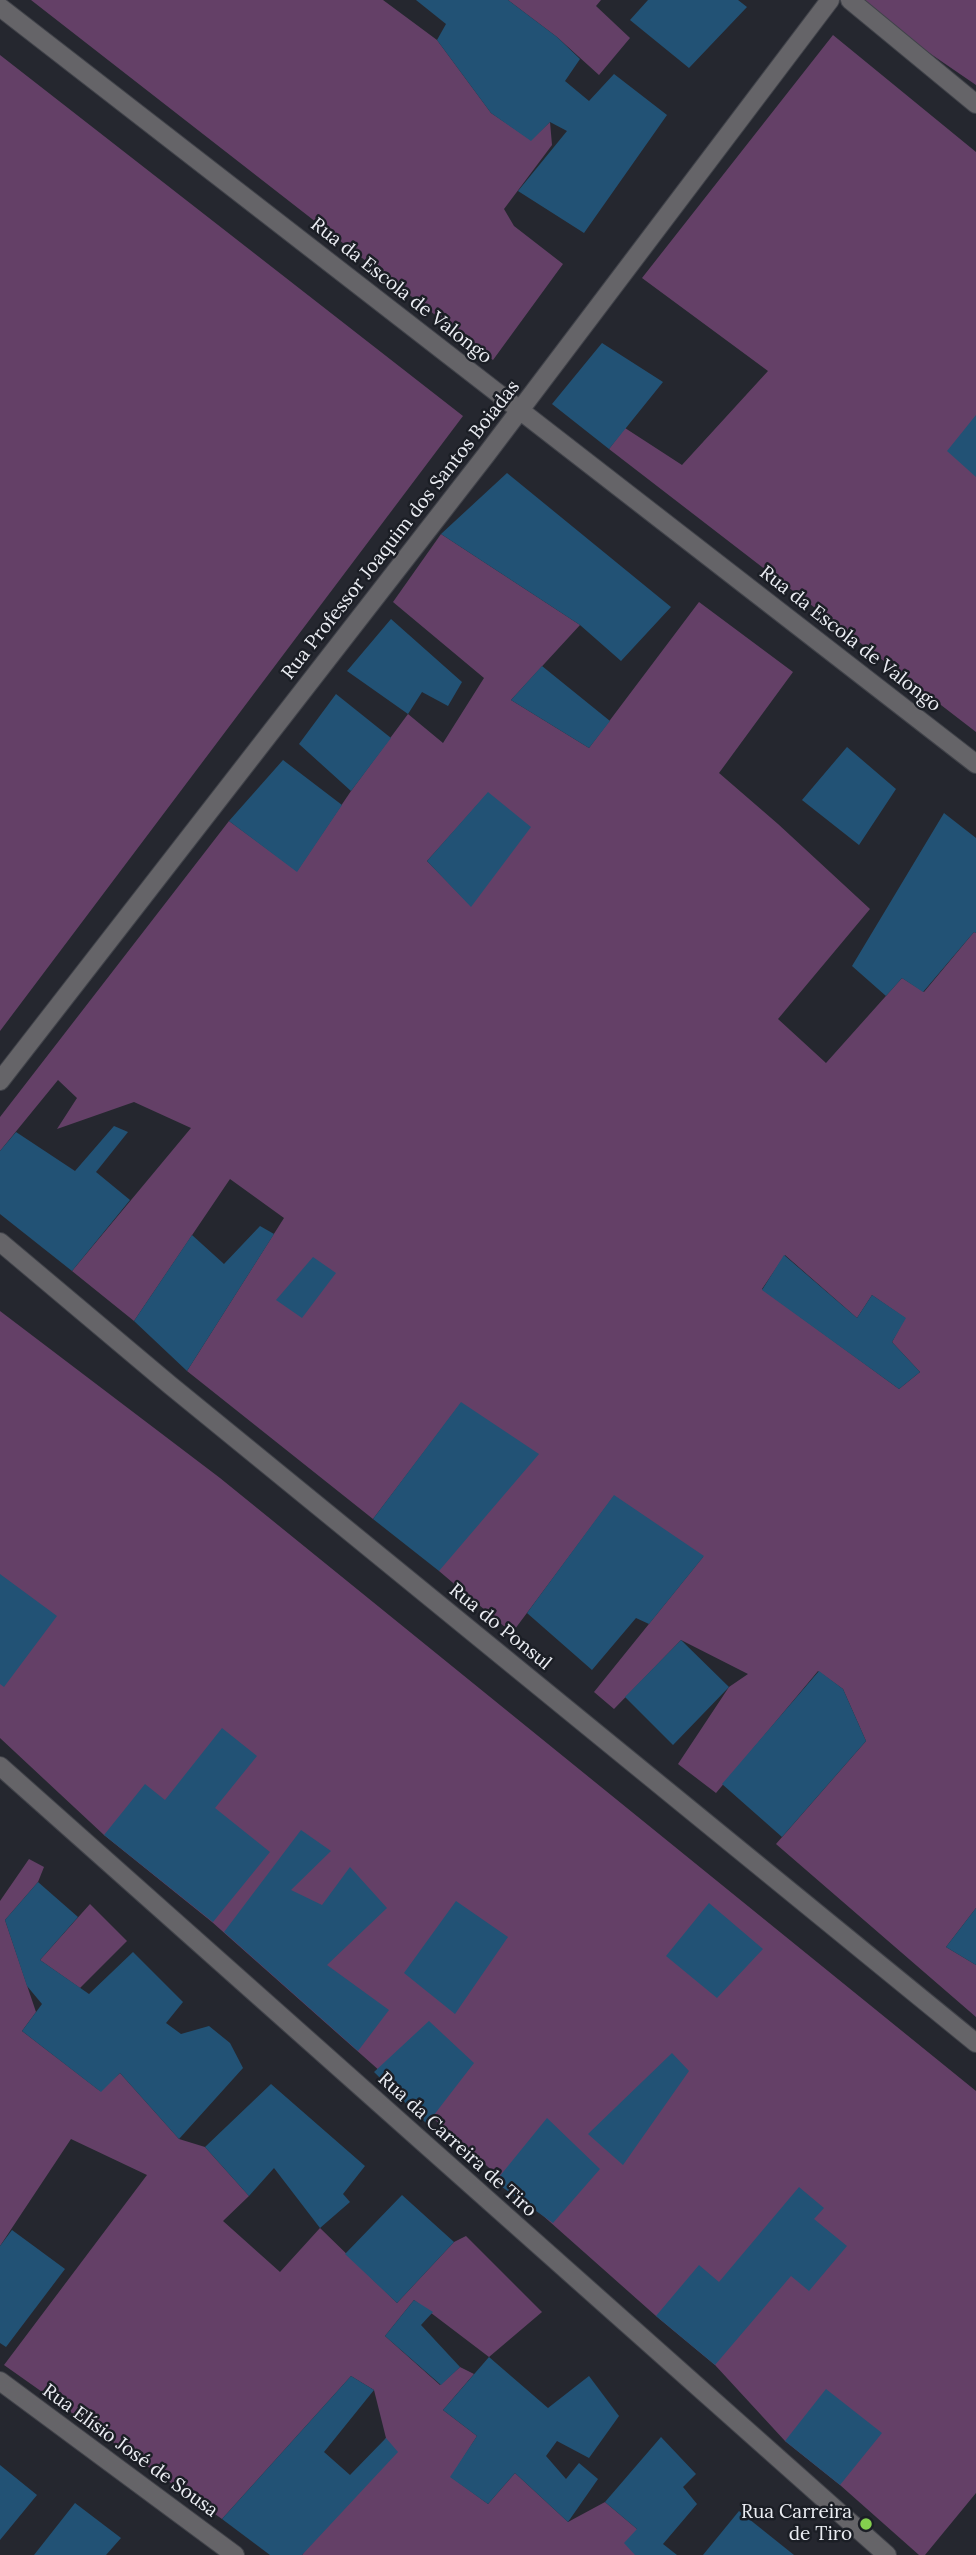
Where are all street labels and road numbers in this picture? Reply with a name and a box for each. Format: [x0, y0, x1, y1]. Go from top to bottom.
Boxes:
street label: Rua da Escola de Valongo [306, 213, 496, 369]
street label: Rua Professor Joaquim dos Santos Boiadas [277, 376, 525, 684]
street label: Rua da Escola de Valongo [755, 561, 945, 717]
street label: Rua do Ponsul [444, 1579, 556, 1675]
street label: Rua da Carreira de Tiro [373, 2068, 541, 2222]
street label: Rua Elísio José de Sousa [38, 2380, 222, 2522]

